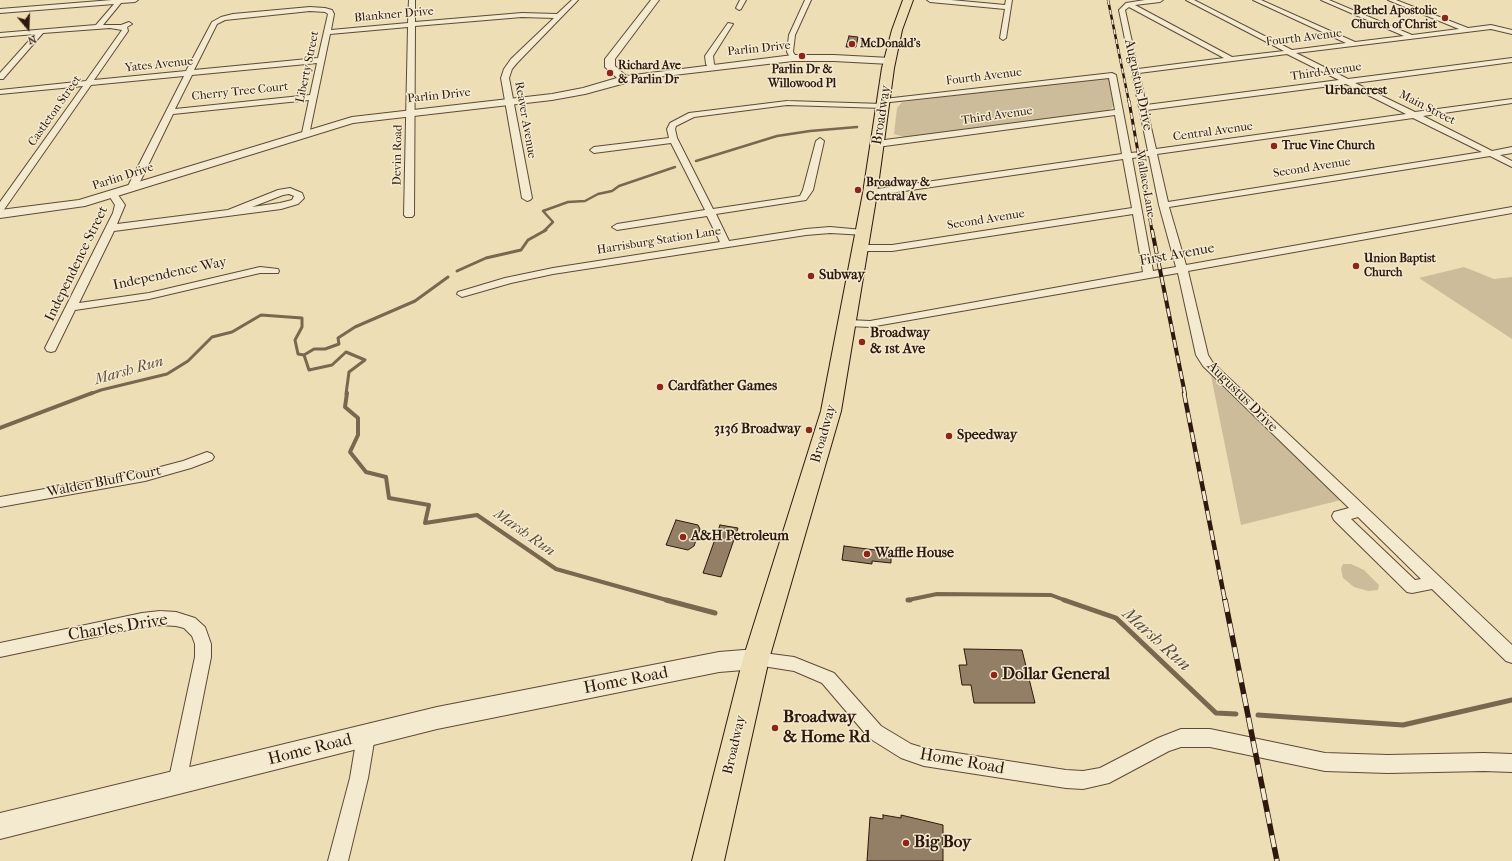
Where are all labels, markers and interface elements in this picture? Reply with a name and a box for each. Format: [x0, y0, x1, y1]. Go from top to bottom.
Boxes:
street label: Blankner Drive [354, 4, 434, 26]
place label: Bethel Apostolic Church of Christ [1351, 4, 1437, 32]
north arrow [8, 8, 48, 48]
marker: Bethel Apostolic Church of Christ [1440, 13, 1450, 23]
street label: Fourth Avenue [1265, 26, 1343, 50]
street label: Liberty Street [293, 30, 323, 104]
text: N [26, 32, 38, 47]
place label: McDonald's [860, 37, 920, 51]
street label: Augustus Drive [1120, 38, 1156, 132]
street label: Parlin Drive [727, 39, 791, 59]
marker: McDonald's [847, 39, 857, 49]
marker: Parlin Dr & Willowood Pl [797, 51, 807, 61]
street label: Yates Avenue [124, 54, 194, 76]
place label: Richard Ave & Parlin Dr [618, 59, 681, 87]
street label: Third Avenue [1290, 60, 1362, 84]
place label: Parlin Dr & Willowood Pl [768, 63, 836, 91]
street label: Fourth Avenue [945, 65, 1023, 89]
marker: Richard Ave & Parlin Dr [605, 68, 615, 78]
street label: Castleton Street [25, 73, 85, 149]
street label: Cherry Tree Court [191, 80, 289, 104]
street label: Reaver Avenue [511, 80, 539, 160]
district label: Urbancrest [1325, 83, 1387, 99]
street label: Broadway [869, 84, 895, 146]
street label: Parlin Drive [407, 86, 471, 106]
street label: Main Street [1396, 88, 1458, 128]
street label: Third Avenue [961, 104, 1033, 128]
street label: Central Avenue [1172, 119, 1254, 145]
street label: Devin Road [390, 124, 406, 186]
place label: True Vine Church [1282, 139, 1375, 153]
marker: True Vine Church [1269, 141, 1279, 151]
street label: Wallace Lane [1132, 149, 1158, 219]
street label: Second Avenue [1272, 155, 1352, 181]
street label: Parlin Drive [91, 160, 155, 194]
place label: Broadway & Central Ave [866, 176, 930, 204]
marker: Broadway & Central Ave [853, 185, 863, 195]
street label: Independence Street [42, 204, 112, 324]
street label: Second Avenue [946, 207, 1026, 233]
street label: Harrisburg Station Lane [596, 224, 722, 258]
street label: First Avenue [1138, 240, 1216, 270]
place label: Union Baptist Church [1364, 252, 1436, 280]
street label: Independence Way [112, 254, 228, 294]
marker: Union Baptist Church [1351, 261, 1361, 271]
place label: Subway [819, 268, 865, 284]
marker: Subway [806, 271, 816, 281]
place label: Broadway & 1st Ave [870, 326, 930, 358]
marker: Broadway & 1st Ave [857, 337, 867, 347]
water label: Marsh Run [93, 353, 165, 389]
street label: Augustus Drive [1203, 358, 1281, 436]
place label: Cardfather Games [668, 379, 777, 395]
marker: Cardfather Games [655, 382, 665, 392]
street label: Broadway [808, 403, 840, 465]
place label: 3136 Broadway [714, 422, 801, 438]
marker: 3136 Broadway [804, 425, 814, 435]
place label: Speedway [957, 428, 1017, 444]
marker: Speedway [944, 431, 954, 441]
street label: Walden Bluff Court [45, 463, 163, 501]
water label: Marsh Run [490, 505, 558, 561]
place label: A&H Petroleum [691, 529, 789, 545]
marker: A&H Petroleum [678, 532, 688, 542]
place label: Waffle House [875, 546, 954, 562]
marker: Waffle House [862, 549, 872, 559]
water label: Marsh Run [1117, 604, 1195, 676]
street label: Charles Drive [67, 610, 169, 646]
street label: Home Road [582, 663, 670, 699]
place label: Dollar General [1002, 665, 1110, 685]
marker: Dollar General [989, 670, 999, 680]
place label: Broadway & Home Rd [783, 708, 870, 748]
street label: Broadway [720, 714, 750, 776]
marker: Broadway & Home Rd [770, 723, 780, 733]
street label: Home Road [266, 730, 354, 770]
street label: Home Road [918, 745, 1006, 779]
place label: Big Boy [914, 833, 971, 853]
marker: Big Boy [901, 838, 911, 848]

